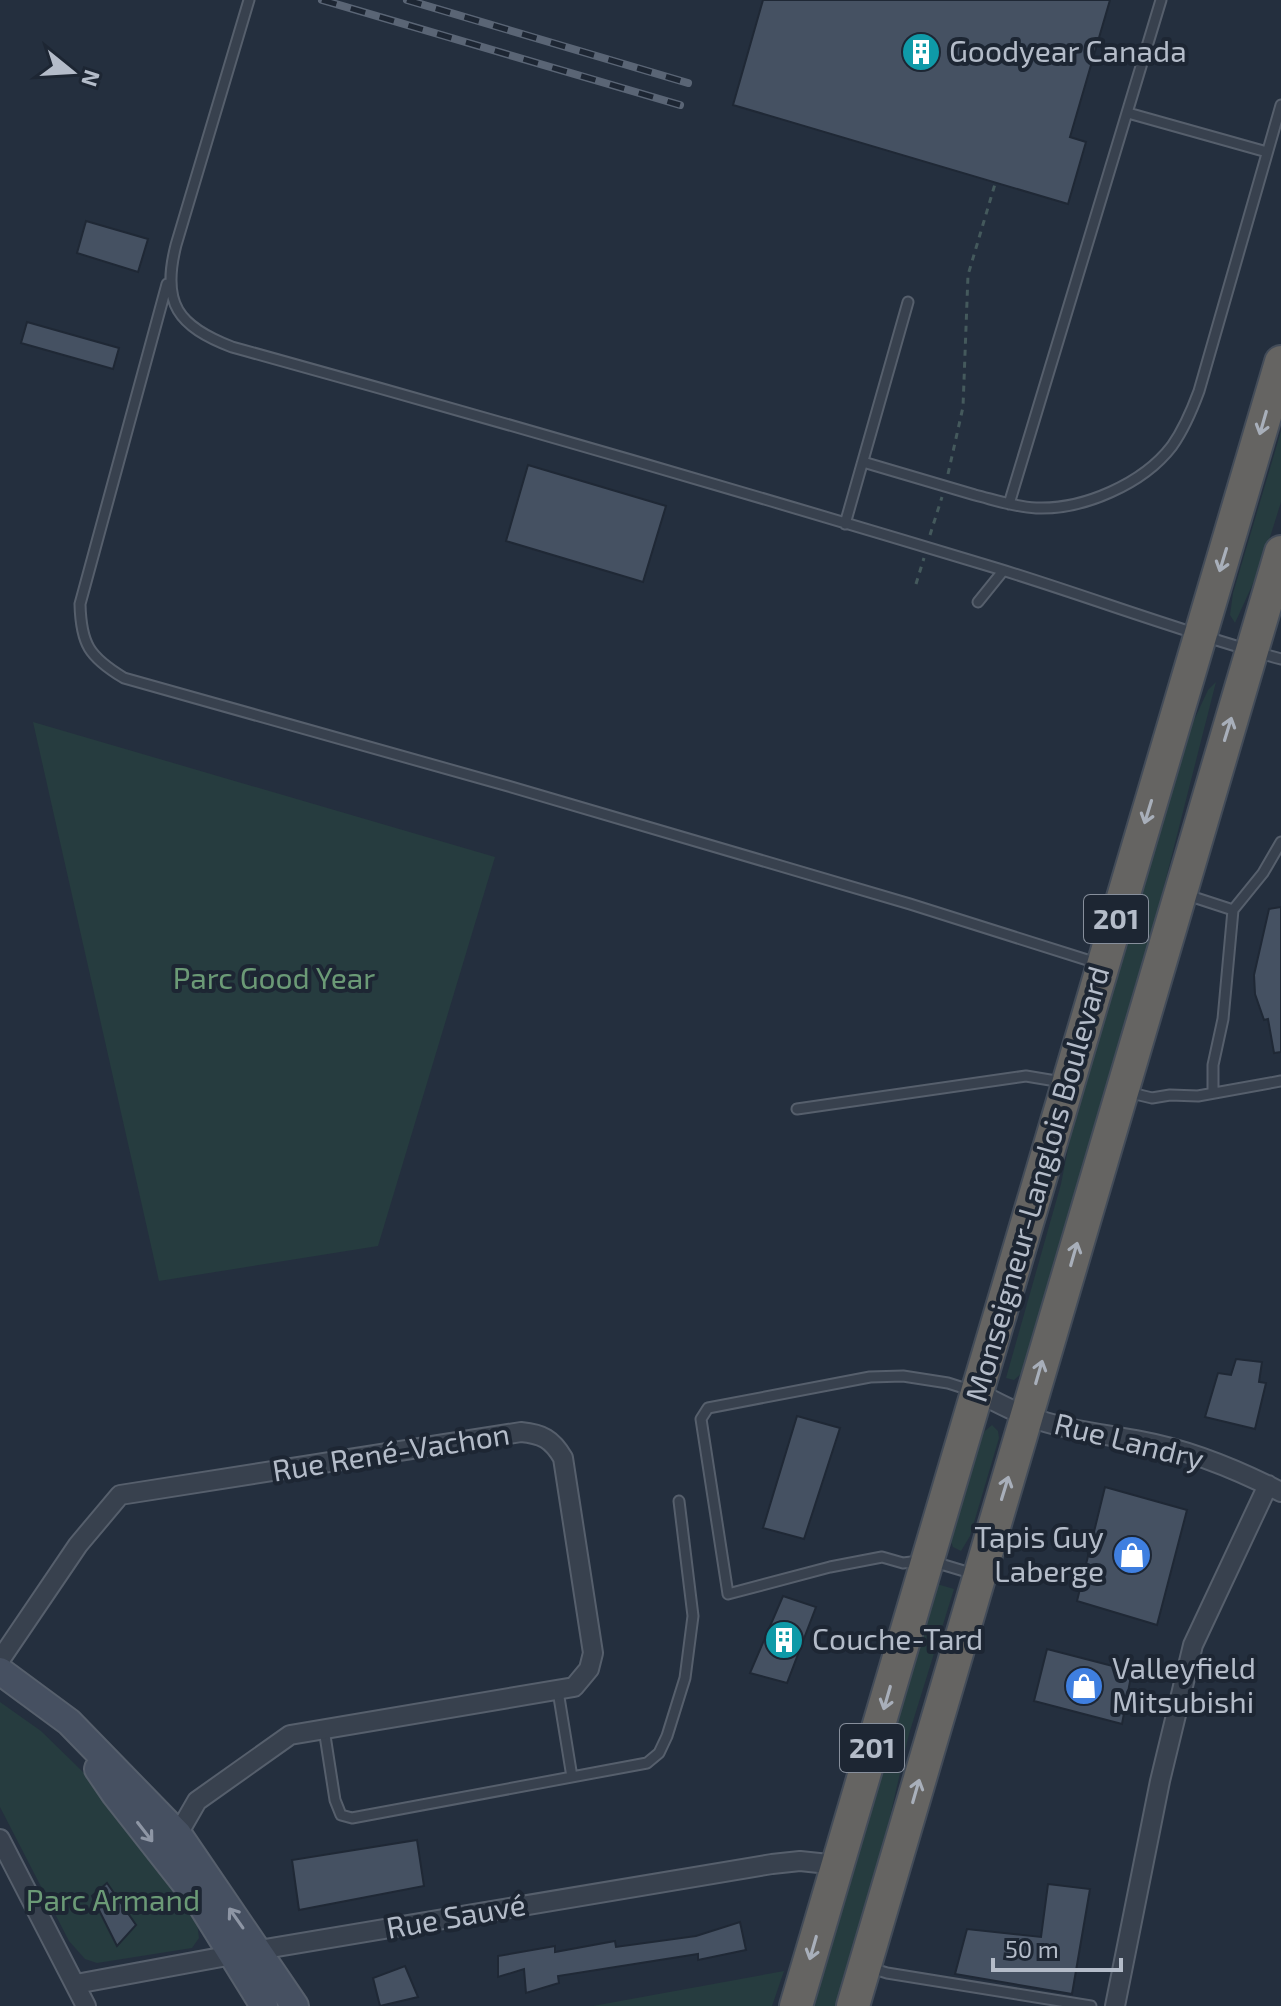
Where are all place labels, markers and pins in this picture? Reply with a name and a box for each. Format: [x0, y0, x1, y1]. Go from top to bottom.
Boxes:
building icon: Goodyear Canada [900, 31, 942, 73]
place label: Goodyear Canada [949, 32, 1187, 68]
place label: Tapis Guy Laberge [974, 1518, 1104, 1588]
shop icon: Tapis Guy Laberge [1111, 1534, 1153, 1576]
building icon: Couche-Tard [763, 1619, 805, 1661]
place label: Couche-Tard [812, 1620, 983, 1656]
place label: Valleyfield Mitsubishi [1112, 1649, 1256, 1719]
shop icon: Valleyfield Mitsubishi [1063, 1665, 1105, 1707]

